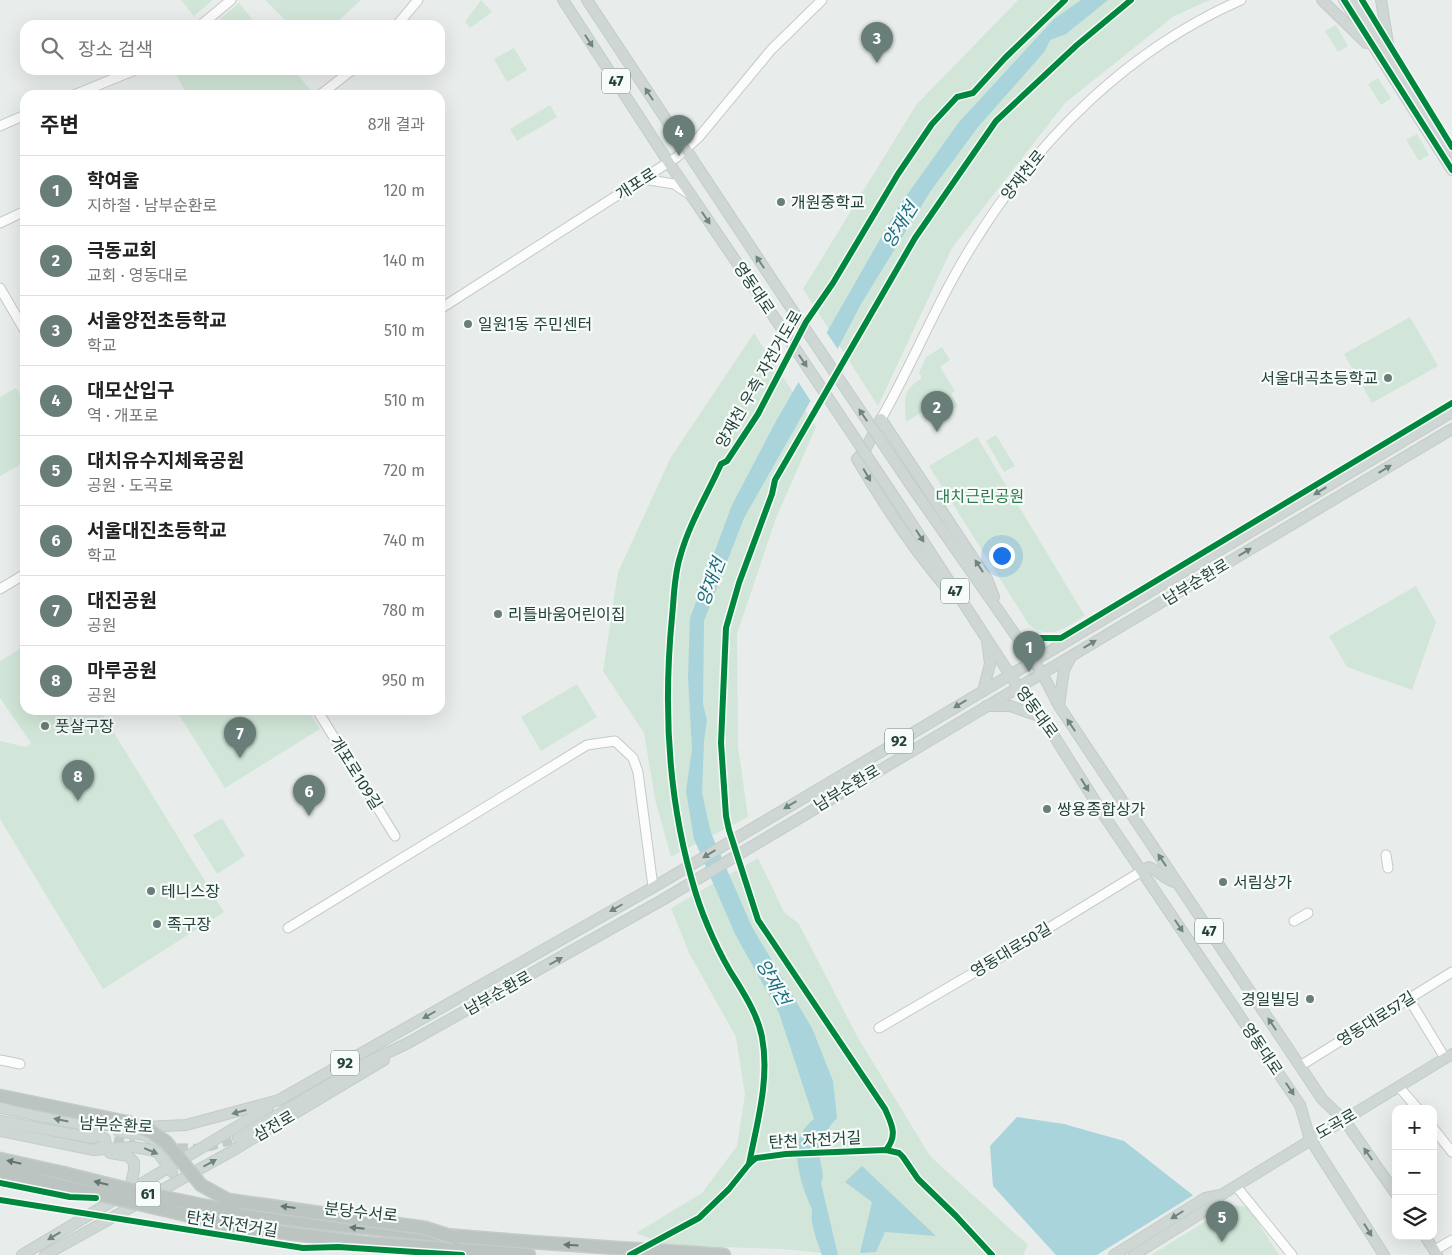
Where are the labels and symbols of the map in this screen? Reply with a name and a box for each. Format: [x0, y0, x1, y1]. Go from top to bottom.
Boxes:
pin: 3 [861, 22, 893, 63]
one-way arrow [585, 34, 594, 48]
road number: 47 [602, 68, 630, 94]
one-way arrow [644, 87, 653, 101]
pin: 4 [663, 115, 695, 156]
street label: 양재천로 [997, 146, 1049, 204]
street label: 개포로 [612, 164, 660, 204]
place label: 개원중학교 [791, 193, 865, 212]
marker: 개원중학교 [775, 196, 787, 208]
water label: 양재천 [878, 196, 924, 252]
one-way arrow [701, 211, 711, 225]
one-way arrow [755, 255, 765, 268]
street label: 영동대로 [730, 258, 778, 318]
street label: 양재천 우측 자전거도로 [712, 307, 806, 451]
place label: 일원1동 주민센터 [478, 315, 592, 334]
marker: 일원1동 주민센터 [462, 318, 474, 330]
one-way arrow [798, 354, 808, 367]
place label: 서울대곡초등학교 [1260, 369, 1378, 388]
marker: 서울대곡초등학교 [1382, 372, 1394, 384]
pin: 2 [921, 391, 953, 432]
one-way arrow [858, 408, 868, 421]
one-way arrow [1378, 465, 1391, 474]
one-way arrow [862, 469, 871, 482]
one-way arrow [1313, 486, 1326, 495]
park label: 대치근린공원 [936, 487, 1024, 506]
one-way arrow [915, 529, 925, 543]
your location [989, 543, 1015, 569]
one-way arrow [1239, 548, 1252, 557]
water label: 양재천 [692, 553, 731, 609]
street label: 남부순환로 [1160, 555, 1233, 609]
one-way arrow [974, 559, 983, 573]
road number: 47 [941, 578, 969, 604]
place label: 리틀바움어린이집 [508, 605, 626, 624]
marker: 리틀바움어린이집 [492, 608, 504, 620]
pin: 1 [1013, 631, 1045, 672]
one-way arrow [1084, 640, 1097, 649]
street label: 영동대로 [1012, 683, 1062, 742]
one-way arrow [954, 700, 967, 709]
place label: 풋살구장 [55, 717, 114, 736]
pin: 7 [224, 717, 256, 758]
one-way arrow [1066, 718, 1076, 732]
marker: 풋살구장 [39, 720, 51, 732]
road number: 92 [885, 728, 913, 754]
street label: 개포로109길 [326, 733, 386, 813]
pin: 8 [62, 760, 94, 801]
street label: 남부순환로 [811, 761, 884, 815]
pin: 6 [293, 775, 325, 816]
one-way arrow [1080, 778, 1089, 791]
place label: 쌍용종합상가 [1057, 800, 1146, 819]
one-way arrow [783, 801, 798, 809]
marker: 쌍용종합상가 [1041, 803, 1053, 815]
one-way arrow [703, 849, 716, 858]
one-way arrow [1157, 853, 1167, 867]
place label: 서림상가 [1233, 873, 1292, 892]
marker: 서림상가 [1217, 876, 1229, 888]
place label: 테니스장 [161, 882, 220, 901]
marker: 테니스장 [145, 885, 157, 897]
one-way arrow [610, 904, 623, 913]
place label: 족구장 [167, 915, 211, 934]
marker: 족구장 [151, 918, 163, 930]
road number: 47 [1195, 918, 1223, 944]
street label: 영동대로50길 [967, 919, 1055, 981]
one-way arrow [1174, 919, 1184, 932]
water label: 양재천 [751, 955, 796, 1011]
one-way arrow [548, 957, 563, 965]
street label: 남부순환로 [461, 967, 535, 1019]
street label: 영동대로57길 [1334, 988, 1418, 1050]
place label: 경일빌딩 [1241, 990, 1300, 1009]
marker: 경일빌딩 [1304, 993, 1316, 1005]
one-way arrow [423, 1010, 436, 1019]
one-way arrow [1267, 1017, 1277, 1031]
street label: 영동대로 [1238, 1019, 1286, 1079]
road number: 92 [331, 1050, 359, 1076]
one-way arrow [1285, 1083, 1295, 1096]
street label: 도곡로 [1312, 1105, 1360, 1143]
street label: 삼전로 [250, 1107, 298, 1145]
one-way arrow [231, 1108, 246, 1116]
street label: 남부순환로 [79, 1114, 154, 1136]
one-way arrow [52, 1116, 68, 1124]
street label: 탄천 자전거길 [768, 1128, 862, 1152]
one-way arrow [1363, 1147, 1373, 1161]
one-way arrow [144, 1148, 158, 1156]
one-way arrow [7, 1158, 22, 1166]
one-way arrow [203, 1159, 217, 1167]
one-way arrow [94, 1179, 109, 1187]
road number: 61 [136, 1182, 160, 1206]
street label: 분당수서로 [323, 1199, 399, 1225]
pin: 5 [1206, 1201, 1238, 1242]
one-way arrow [280, 1203, 296, 1211]
street label: 탄천 자전거길 [185, 1207, 279, 1241]
one-way arrow [1171, 1211, 1184, 1220]
one-way arrow [348, 1224, 364, 1232]
one-way arrow [1363, 1224, 1373, 1237]
one-way arrow [46, 1232, 61, 1240]
one-way arrow [563, 1241, 579, 1249]

